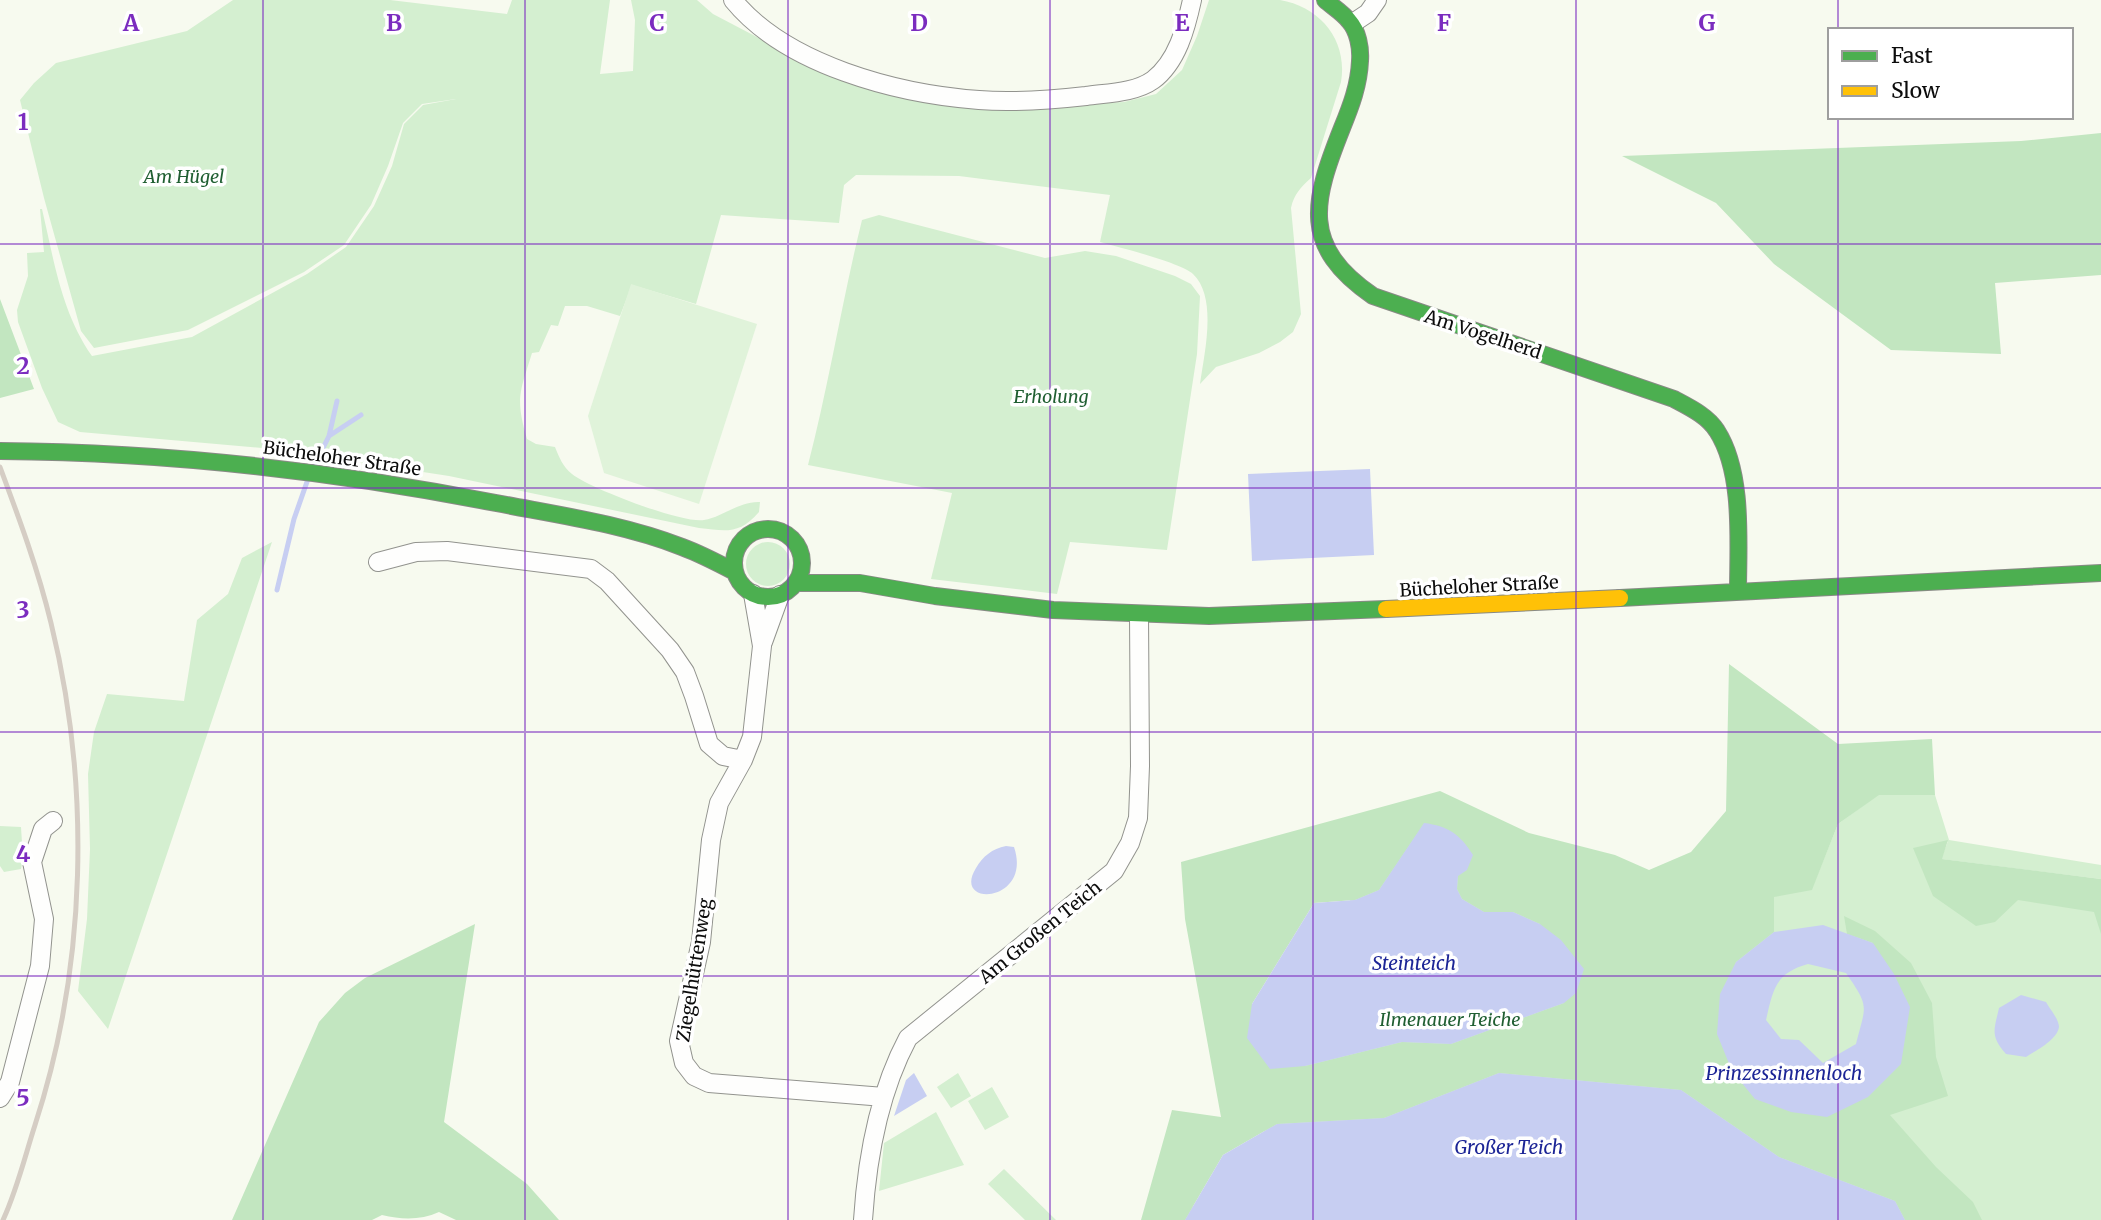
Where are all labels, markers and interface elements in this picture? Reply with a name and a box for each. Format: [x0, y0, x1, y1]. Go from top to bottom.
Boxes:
text: A [122, 8, 140, 37]
text: B [386, 8, 402, 37]
text: C [649, 8, 665, 37]
text: D [910, 8, 928, 37]
text: E [1174, 8, 1190, 37]
text: F [1437, 8, 1451, 37]
text: G [1699, 8, 1716, 37]
legend [1828, 28, 2073, 119]
text: Fast [1891, 42, 1933, 69]
text: Slow [1891, 77, 1940, 104]
text: 1 [18, 107, 29, 136]
park label: Am Hügel [142, 165, 224, 188]
street label: Am Vogelherd [1421, 304, 1545, 364]
text: 2 [16, 351, 30, 380]
park label: Erholung [1013, 385, 1089, 408]
street label: Bücheloher Straße [262, 436, 422, 480]
street label: Bücheloher Straße [1399, 570, 1559, 602]
text: 3 [16, 595, 30, 624]
text: 4 [16, 839, 31, 868]
street label: Am Großen Teich [973, 876, 1106, 989]
street label: Ziegelhüttenweg [671, 896, 717, 1043]
water label: Steinteich [1372, 951, 1456, 975]
park label: Ilmenauer Teiche [1380, 1008, 1520, 1031]
water label: Prinzessinnenloch [1706, 1061, 1862, 1085]
text: 5 [16, 1083, 30, 1112]
water label: Großer Teich [1455, 1135, 1563, 1159]

